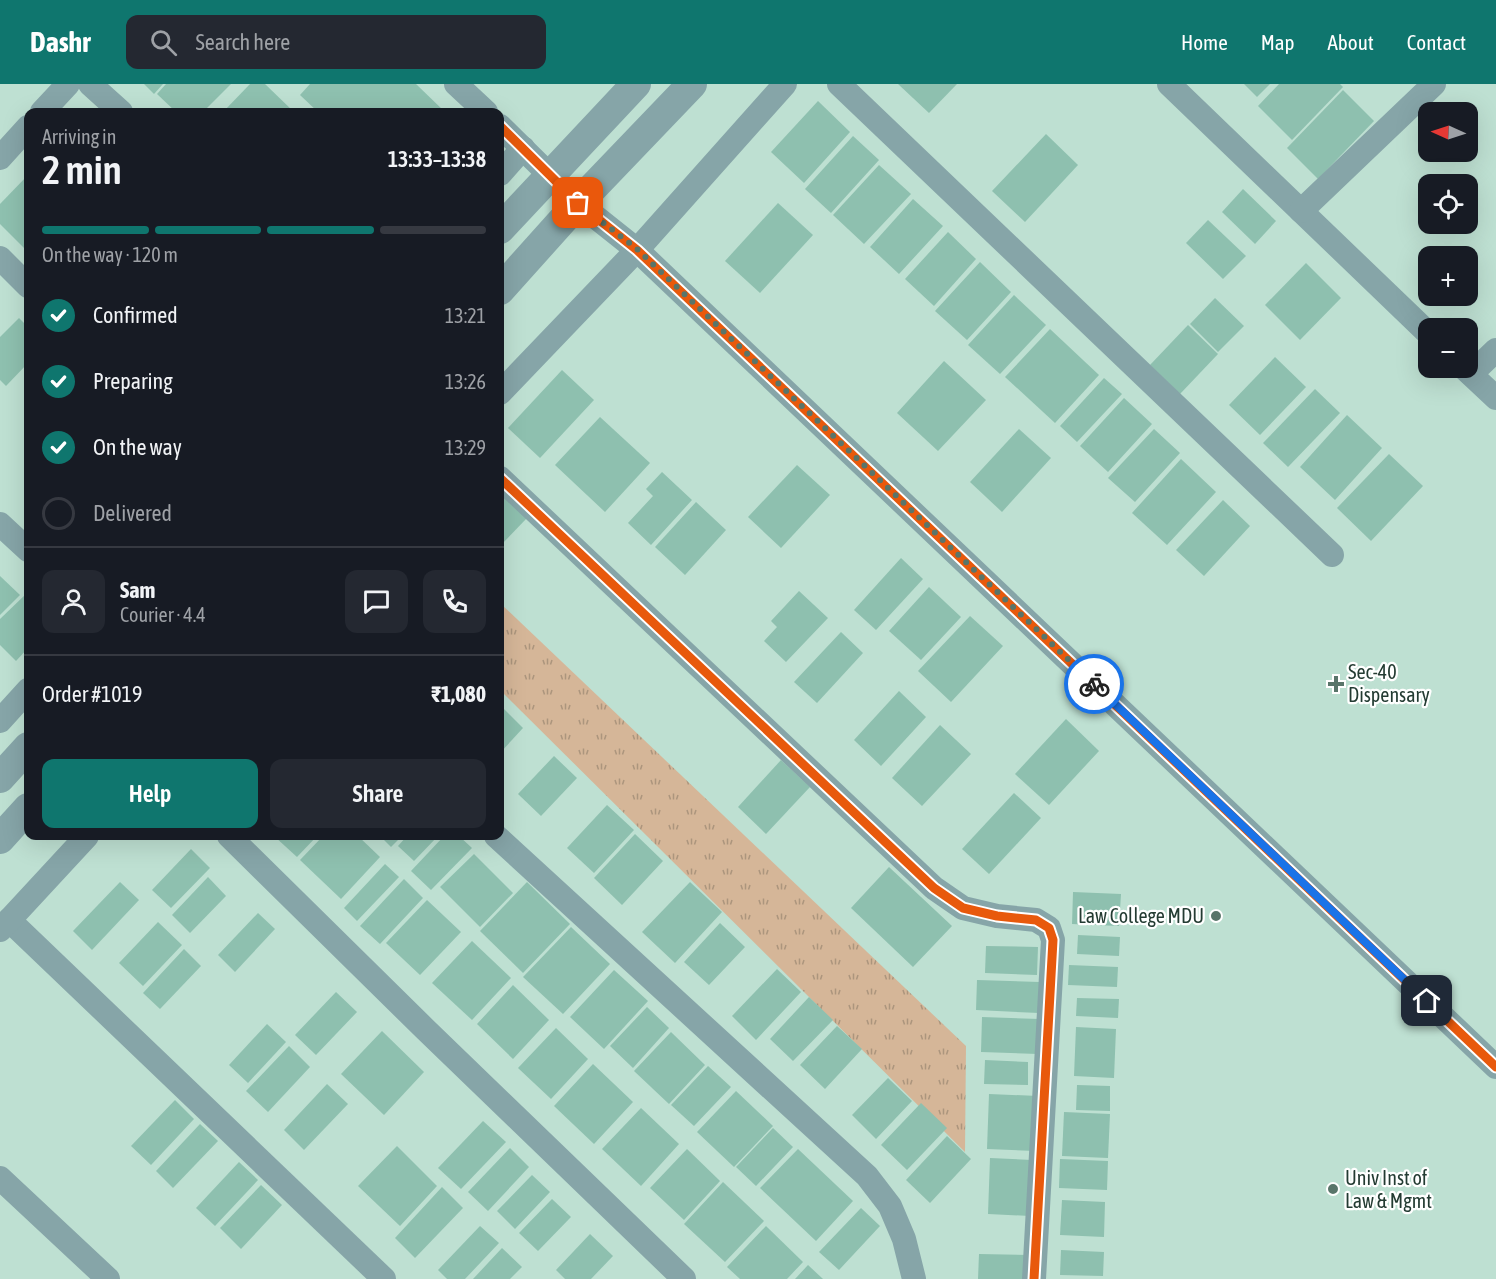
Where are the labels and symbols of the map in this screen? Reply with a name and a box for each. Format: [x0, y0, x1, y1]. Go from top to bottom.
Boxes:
north arrow [1418, 102, 1478, 162]
pin [552, 177, 603, 228]
courier [1064, 654, 1124, 714]
place label: Sec-40 Dispensary [1348, 660, 1430, 706]
marker: Sec-40 Dispensary [1329, 677, 1343, 691]
place label: Law College MDU [1078, 904, 1204, 927]
marker: Law College MDU [1209, 909, 1223, 923]
pin [1401, 975, 1452, 1026]
place label: Univ Inst of Law & Mgmt [1345, 1166, 1432, 1212]
marker: Univ Inst of Law & Mgmt [1326, 1182, 1340, 1196]

